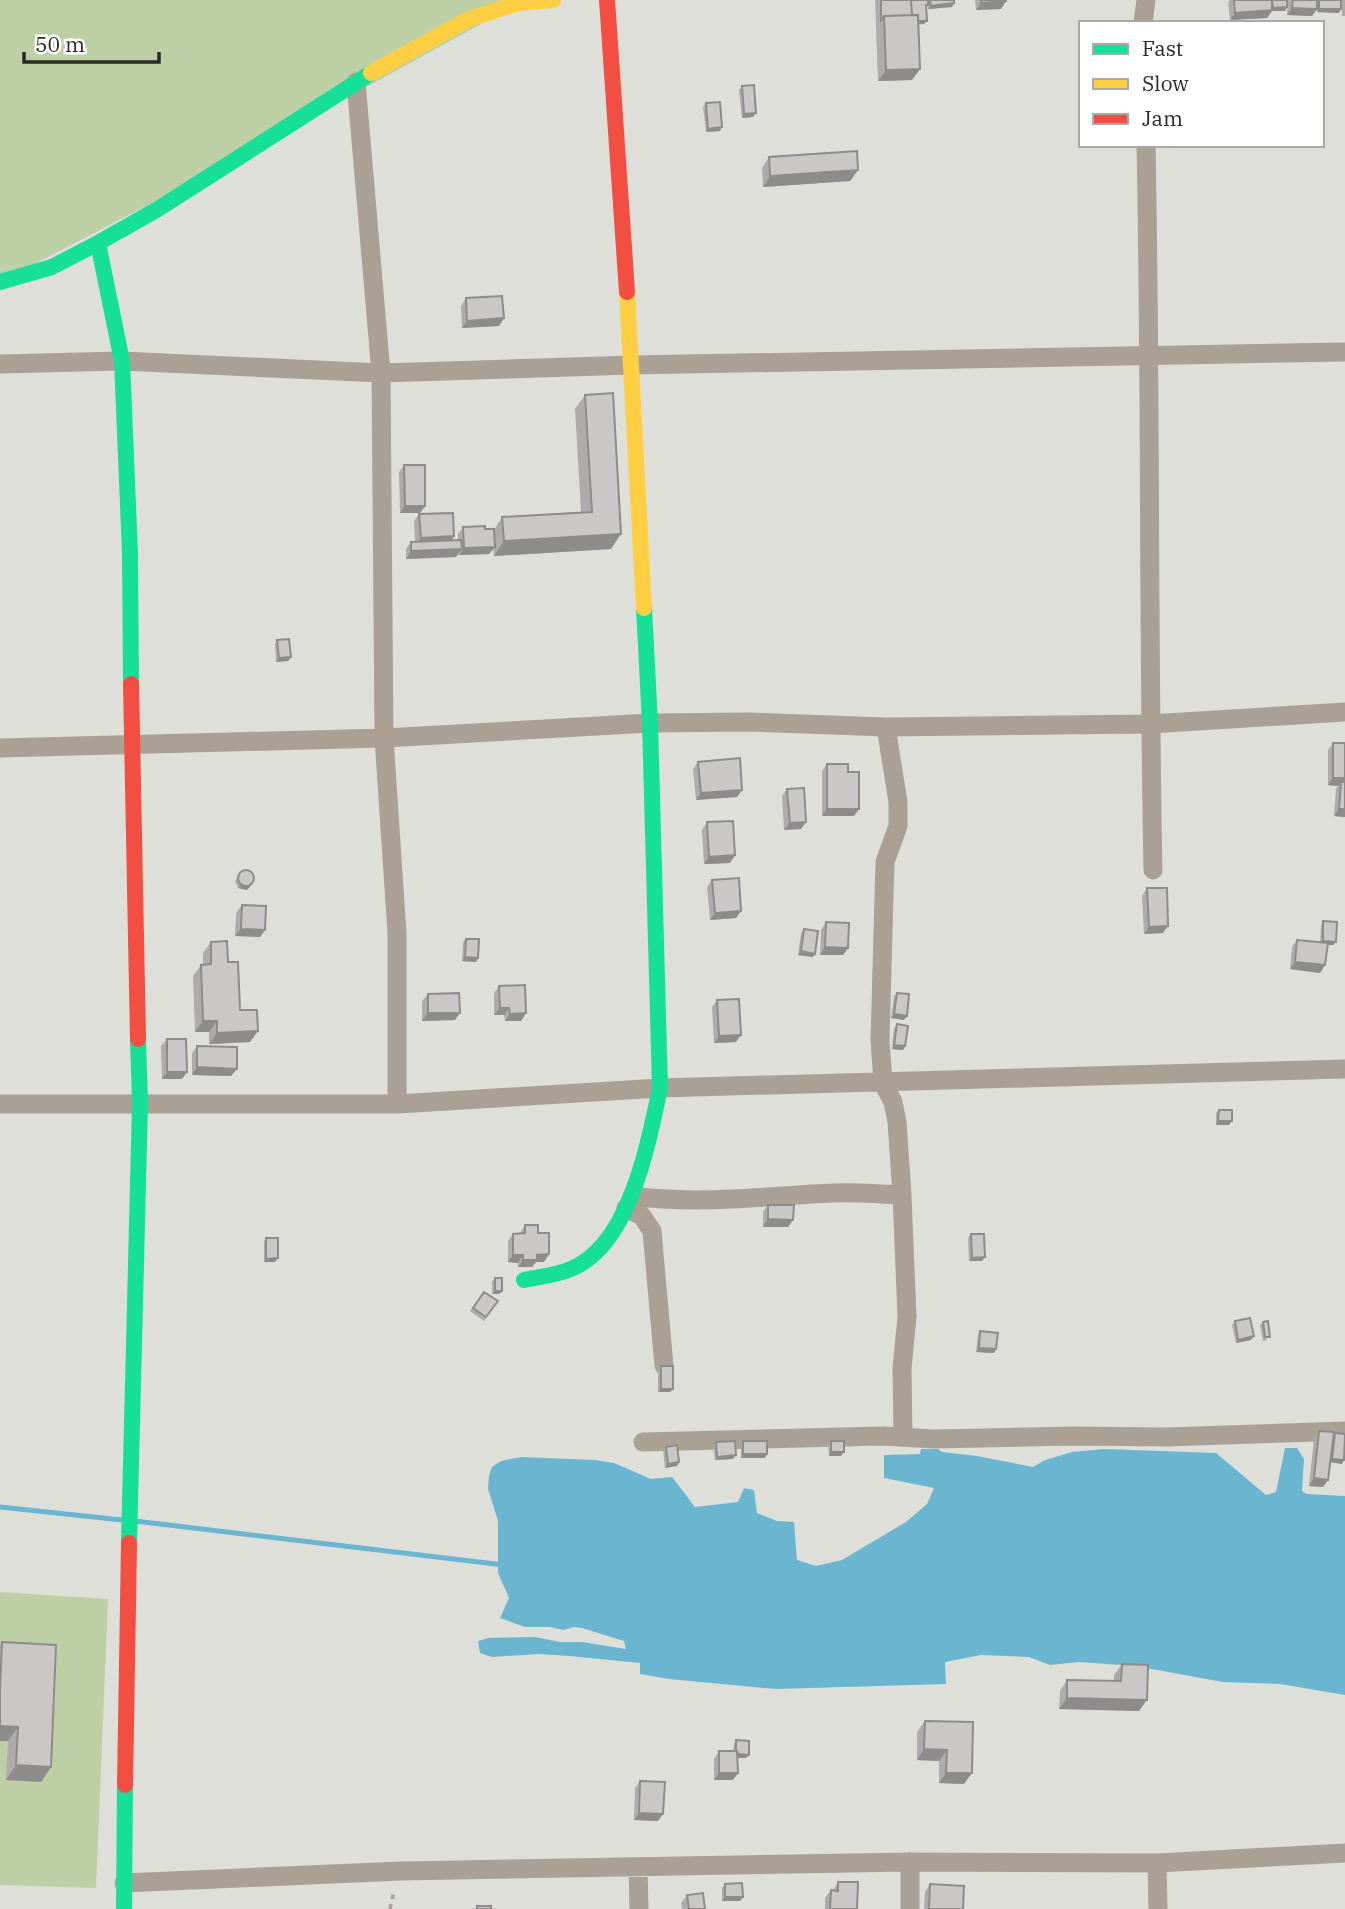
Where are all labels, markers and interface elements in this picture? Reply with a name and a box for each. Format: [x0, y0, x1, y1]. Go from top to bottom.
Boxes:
scale bar [24, 21, 159, 65]
legend [1079, 21, 1324, 147]
text: 50 m [35, 30, 85, 58]
text: Fast [1142, 34, 1183, 62]
text: Slow [1142, 69, 1189, 97]
text: Jam [1142, 104, 1183, 132]

